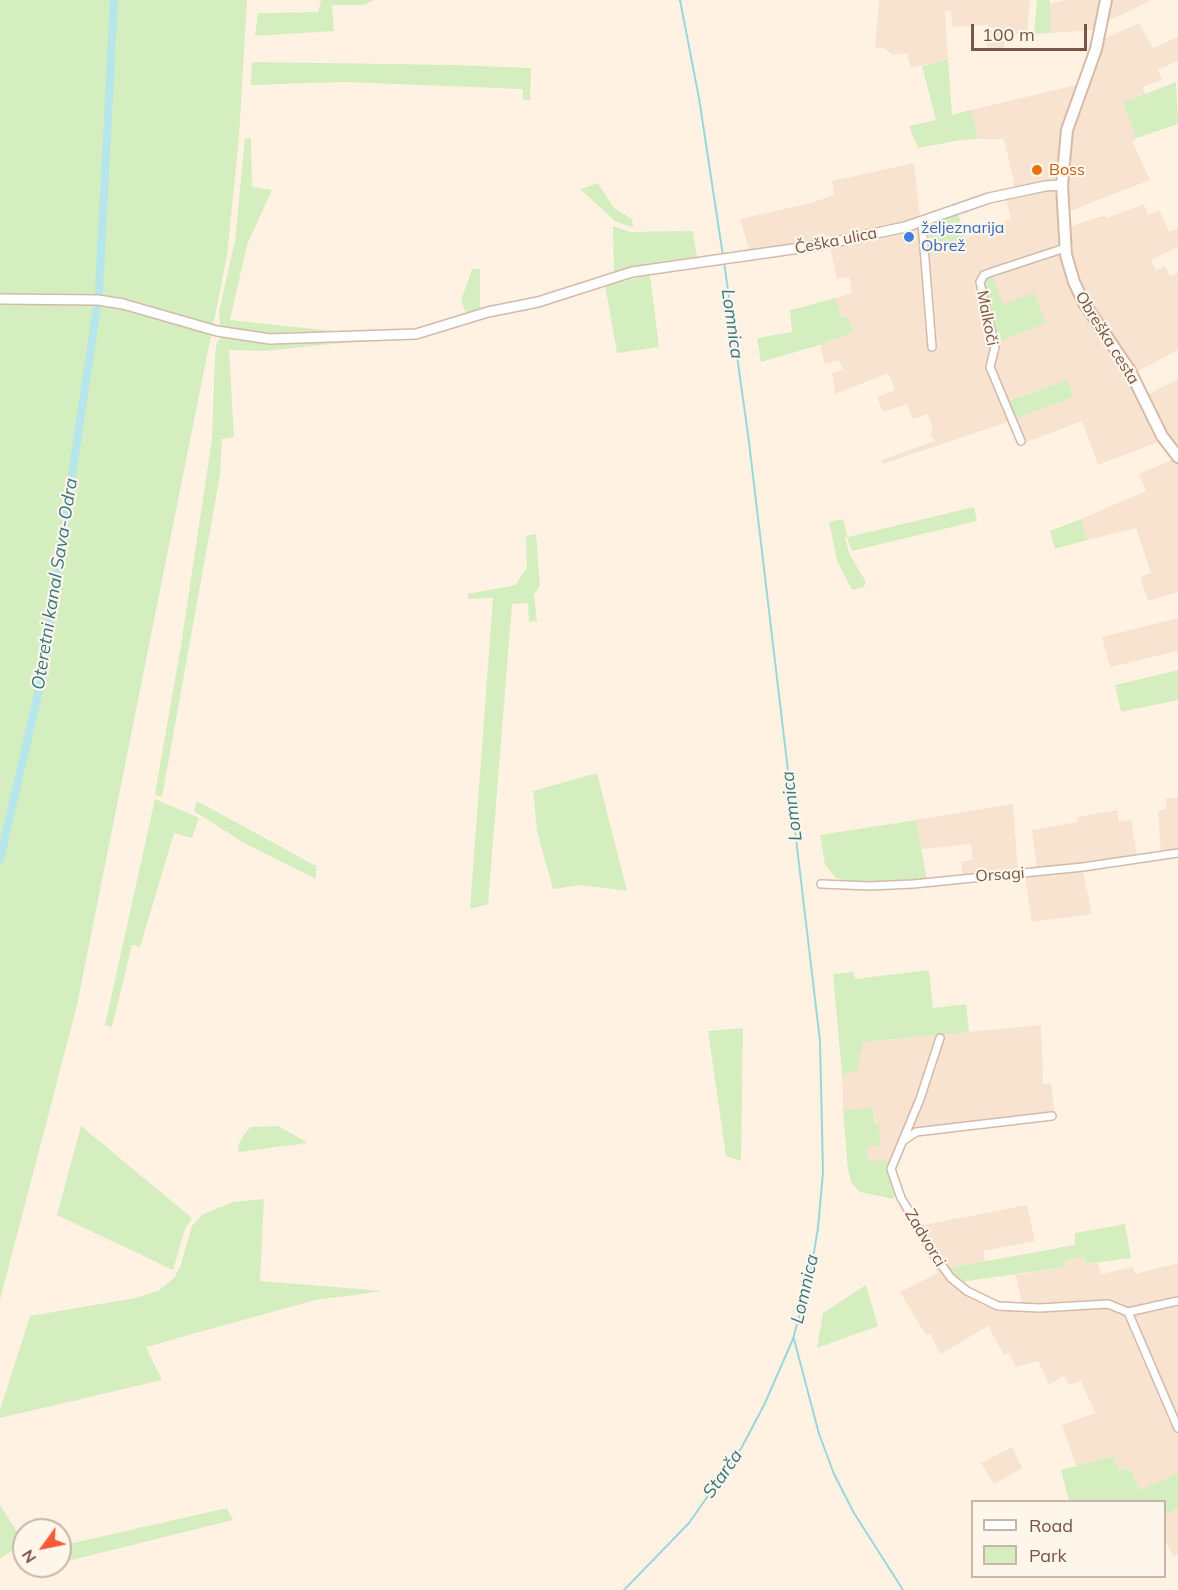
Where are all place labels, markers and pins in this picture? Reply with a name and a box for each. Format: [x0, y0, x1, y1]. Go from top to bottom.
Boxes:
place label: Boss [1049, 160, 1085, 180]
marker: Boss [1030, 163, 1044, 177]
place label: željeznarija Obrež [921, 218, 1004, 256]
marker: željeznarija Obrež [902, 230, 916, 244]

